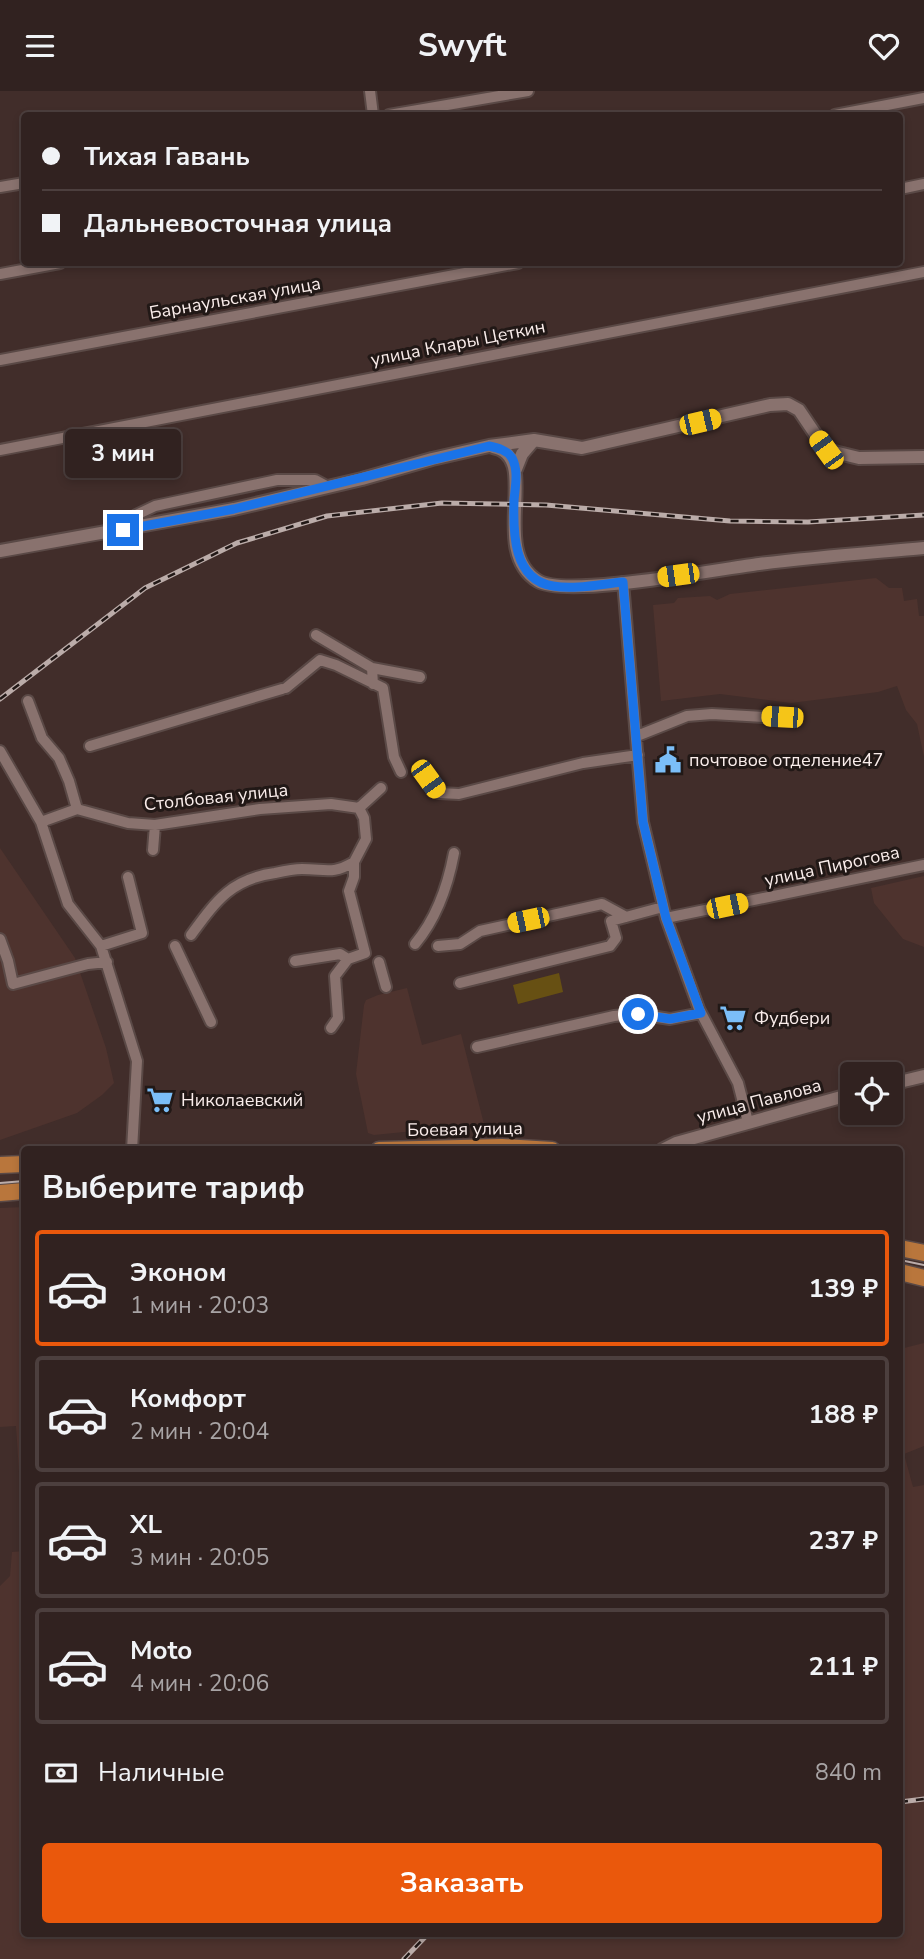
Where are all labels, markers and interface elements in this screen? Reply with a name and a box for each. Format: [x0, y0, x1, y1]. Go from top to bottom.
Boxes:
text: Swyft [418, 24, 506, 67]
icon: menu [21, 27, 59, 65]
icon: heart [865, 27, 903, 65]
text: Тихая Гавань [84, 139, 250, 174]
text: Дальневосточная улица [84, 206, 392, 241]
street label: Барнаульская улица [147, 271, 323, 325]
street label: улица Клары Цеткин [369, 314, 547, 372]
car [678, 407, 723, 437]
car [806, 427, 847, 473]
callout: 3 мин [65, 429, 181, 477]
text: 3 мин [91, 438, 155, 469]
route end [107, 514, 139, 546]
car [656, 562, 701, 588]
car [761, 705, 804, 729]
public building icon: почтовое отделение47 [653, 745, 683, 775]
place label: почтовое отделение47 [689, 748, 883, 772]
car [408, 756, 449, 802]
street label: Столбовая улица [143, 777, 289, 817]
street label: улица Пирогова [762, 840, 902, 892]
car [705, 891, 750, 921]
car [506, 905, 551, 935]
route start [622, 998, 654, 1030]
supermarket icon: Фудбери [718, 1003, 748, 1033]
place label: Фудбери [754, 1006, 830, 1030]
map controls [840, 1062, 903, 1125]
button: locate [840, 1062, 903, 1125]
street label: улица Павлова [694, 1073, 824, 1129]
supermarket icon: Николаевский [145, 1085, 175, 1115]
place label: Николаевский [181, 1088, 303, 1112]
street label: Боевая улица [407, 1116, 523, 1142]
text: Выберите тариф [42, 1166, 305, 1209]
text: Эконом [130, 1255, 227, 1290]
icon: car [46, 1257, 109, 1320]
text: 139 ₽ [809, 1271, 878, 1306]
text: 1 мин · 20:03 [130, 1290, 269, 1321]
text: Комфорт [130, 1381, 246, 1416]
icon: car [46, 1383, 109, 1446]
text: 188 ₽ [809, 1397, 878, 1432]
text: 2 мин · 20:04 [130, 1416, 269, 1447]
text: XL [130, 1507, 162, 1542]
icon: car [46, 1509, 109, 1572]
text: 237 ₽ [809, 1523, 878, 1558]
text: 3 мин · 20:05 [130, 1542, 269, 1573]
text: Moto [130, 1633, 192, 1668]
icon: car [46, 1635, 109, 1698]
text: 211 ₽ [809, 1649, 878, 1684]
text: 4 мин · 20:06 [130, 1668, 269, 1699]
icon: cash [42, 1754, 80, 1792]
text: Наличные [98, 1755, 225, 1790]
text: 840 m [815, 1757, 882, 1788]
button: Заказать [42, 1843, 882, 1923]

